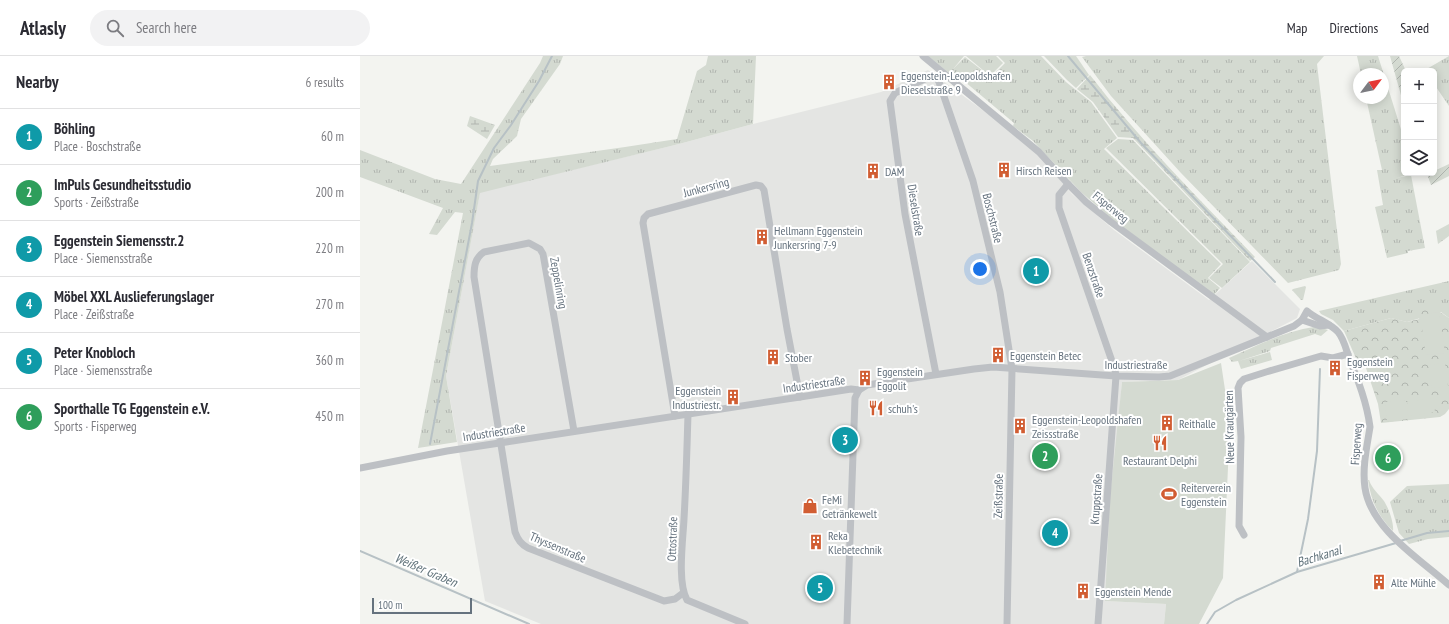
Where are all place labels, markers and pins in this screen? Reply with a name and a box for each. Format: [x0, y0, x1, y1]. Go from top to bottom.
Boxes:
place label: Eggenstein-Leopoldshafen Dieselstraße 9 [901, 68, 1011, 97]
building icon: Eggenstein-Leopoldshafen Dieselstraße 9 [880, 73, 898, 91]
building icon: Hirsch Reisen [995, 161, 1013, 179]
building icon: DAM [864, 162, 882, 180]
place label: Hirsch Reisen [1016, 163, 1072, 178]
place label: DAM [885, 164, 904, 179]
place label: Hellmann Eggenstein Junkersring 7-9 [773, 223, 863, 252]
building icon: Hellmann Eggenstein Junkersring 7-9 [753, 228, 771, 246]
pin: 1 [1023, 256, 1049, 286]
building icon: Eggenstein Betec [989, 346, 1007, 364]
building icon: Stober [764, 348, 782, 366]
place label: Eggenstein Betec [1010, 348, 1082, 363]
place label: Stober [785, 350, 813, 365]
place label: Eggenstein Fisperweg [1347, 354, 1393, 383]
building icon: Eggenstein Fisperweg [1326, 359, 1344, 377]
place label: Eggenstein Eggolit [877, 364, 923, 393]
building icon: Eggenstein Eggolit [856, 369, 874, 387]
place label: Eggenstein Industriestr. [672, 383, 721, 412]
building icon: Eggenstein Industriestr. [724, 388, 742, 406]
restaurant icon: schuh's [867, 399, 885, 417]
place label: schuh's [888, 401, 918, 416]
place label: Eggenstein-Leopoldshafen Zeissstraße [1032, 412, 1142, 441]
building icon: Reithalle [1158, 414, 1176, 432]
place label: Reithalle [1179, 416, 1216, 431]
building icon: Eggenstein-Leopoldshafen Zeissstraße [1011, 417, 1029, 435]
pin: 3 [832, 425, 858, 455]
restaurant icon: Restaurant Delphi [1151, 434, 1169, 452]
pin: 2 [1032, 441, 1058, 471]
pin: 6 [1375, 443, 1401, 473]
place label: Restaurant Delphi [1123, 453, 1197, 468]
place label: Reiterverein Eggenstein [1181, 480, 1231, 509]
sports icon: Reiterverein Eggenstein [1160, 485, 1178, 503]
place label: FeMi Getränkewelt [822, 492, 878, 521]
shop icon: FeMi Getränkewelt [801, 497, 819, 515]
pin: 4 [1042, 518, 1068, 548]
place label: Reka Klebetechnik [828, 528, 882, 557]
building icon: Reka Klebetechnik [807, 533, 825, 551]
pin: 5 [807, 573, 833, 603]
building icon: Alte Mühle [1370, 573, 1388, 591]
place label: Alte Mühle [1391, 575, 1436, 590]
building icon: Eggenstein Mende [1074, 582, 1092, 600]
place label: Eggenstein Mende [1095, 584, 1171, 599]

